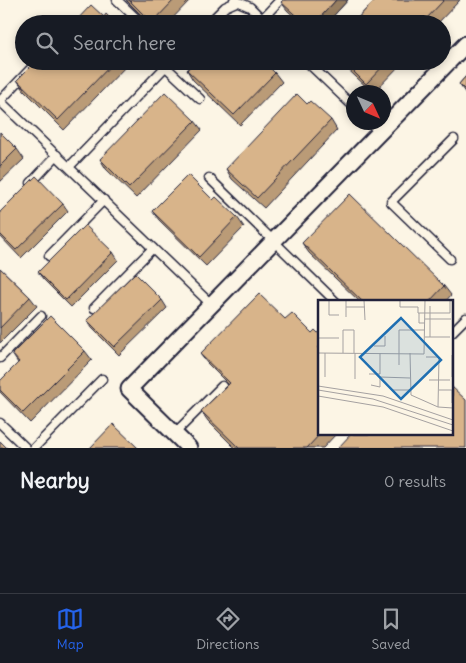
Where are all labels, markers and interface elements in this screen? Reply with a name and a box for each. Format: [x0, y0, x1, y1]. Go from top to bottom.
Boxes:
search box [15, 15, 451, 70]
icon: search [33, 29, 61, 57]
text: Search here [73, 31, 176, 55]
north arrow [346, 85, 391, 130]
inset map [318, 300, 454, 436]
text: Nearby [20, 467, 90, 494]
text: 0 results [384, 471, 446, 491]
tab: Map [56, 605, 84, 653]
tab: Directions [196, 605, 259, 653]
tab: Saved [372, 605, 410, 653]

